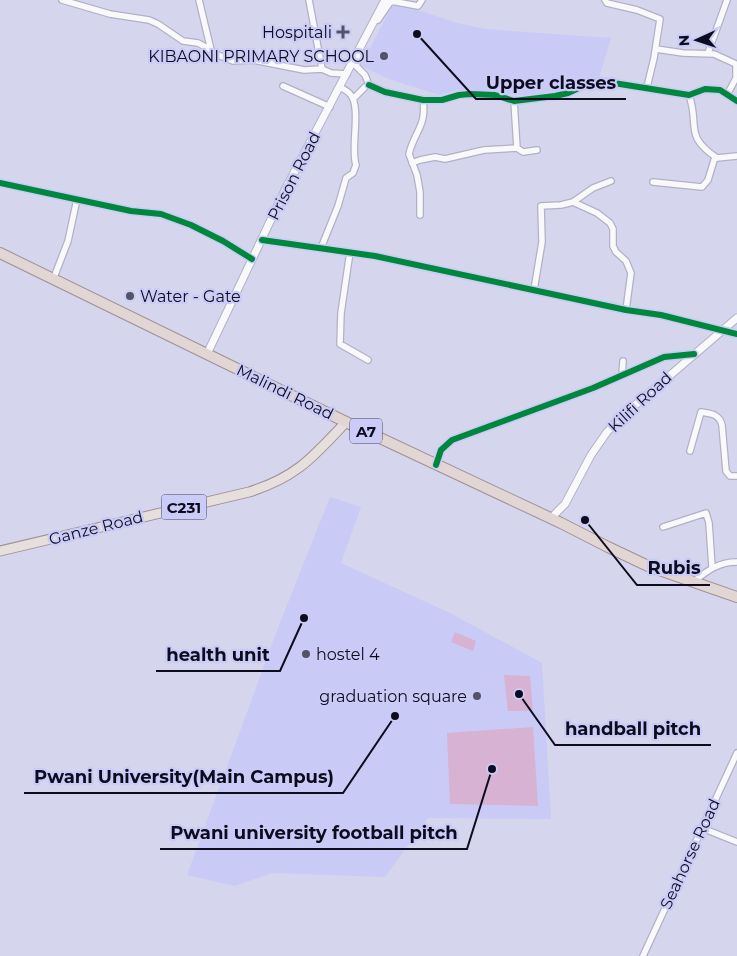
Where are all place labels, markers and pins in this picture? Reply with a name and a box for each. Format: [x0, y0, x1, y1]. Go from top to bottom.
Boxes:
place label: Hospitali [262, 23, 332, 42]
marker: Hospitali [336, 25, 350, 39]
place label: KIBAONI PRIMARY SCHOOL [148, 47, 375, 66]
marker: KIBAONI PRIMARY SCHOOL [378, 50, 390, 62]
callout: Upper classes [476, 66, 626, 99]
place label: Water - Gate [140, 287, 241, 306]
marker: Water - Gate [124, 290, 136, 302]
callout: Rubis [637, 552, 710, 585]
callout: health unit [156, 638, 280, 671]
place label: hostel 4 [316, 645, 380, 664]
marker: hostel 4 [300, 648, 312, 660]
place label: graduation square [319, 687, 467, 706]
marker: graduation square [471, 690, 483, 702]
callout: handball pitch [555, 712, 711, 745]
callout: Pwani University(Main Campus) [24, 760, 343, 793]
callout: Pwani university football pitch [160, 816, 467, 849]

